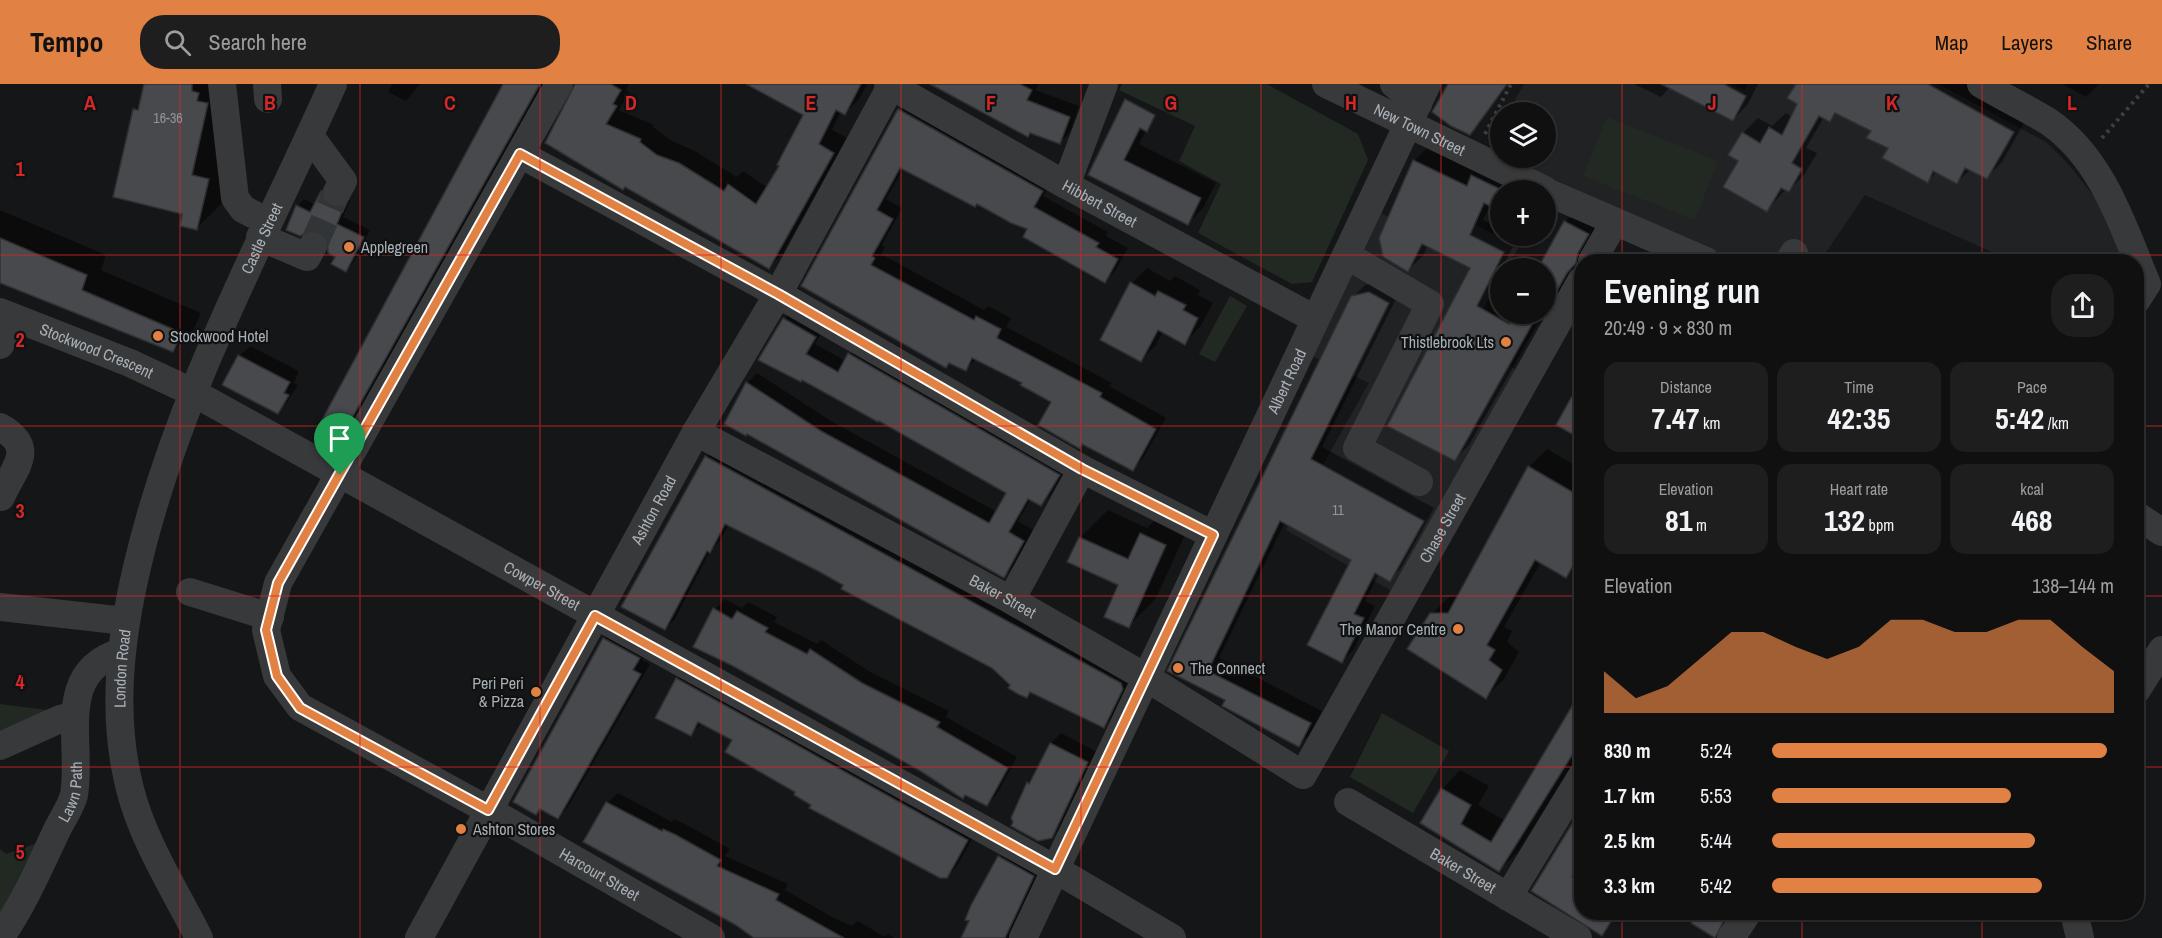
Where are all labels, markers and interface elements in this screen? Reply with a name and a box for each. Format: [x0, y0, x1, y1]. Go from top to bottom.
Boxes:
search box [140, 15, 560, 69]
text: Tempo [30, 23, 104, 61]
icon: search [161, 26, 194, 59]
text: Search here [209, 27, 307, 57]
text: Map [1935, 28, 1968, 57]
text: Layers [2001, 28, 2053, 57]
text: Share [2086, 28, 2132, 57]
text: A [84, 89, 96, 116]
text: B [264, 89, 276, 116]
text: C [444, 89, 456, 116]
text: D [625, 89, 637, 116]
text: E [806, 89, 817, 116]
text: F [986, 89, 996, 116]
text: G [1165, 89, 1177, 116]
text: H [1345, 89, 1357, 116]
text: J [1707, 89, 1717, 116]
text: K [1886, 89, 1898, 116]
text: L [2067, 89, 2077, 116]
street label: New Town Street [1370, 98, 1469, 161]
map controls [1490, 102, 1556, 324]
button: layers [1490, 102, 1556, 168]
house number: 16-36 [153, 109, 183, 127]
text: 1 [15, 155, 25, 182]
street label: Hibbert Street [1059, 174, 1141, 232]
button: + [1490, 180, 1556, 246]
street label: Castle Street [235, 199, 287, 277]
place label: Applegreen [360, 236, 428, 258]
marker: Applegreen [342, 240, 356, 254]
button: − [1490, 258, 1556, 324]
text: Evening run [1604, 269, 1760, 313]
button: share [2051, 274, 2114, 337]
text: 20:49 · 9 × 830 m [1604, 314, 1732, 341]
street label: Stockwood Crescent [37, 318, 157, 384]
place label: Stockwood Hotel [170, 325, 269, 347]
text: 2 [15, 326, 25, 353]
marker: Stockwood Hotel [151, 329, 165, 343]
place label: Thistlebrook Lts [1401, 331, 1494, 353]
marker: Thistlebrook Lts [1499, 335, 1513, 349]
street label: Albert Road [1261, 345, 1311, 418]
text: Distance [1660, 376, 1712, 398]
text: Time [1844, 376, 1874, 398]
text: Pace [2017, 376, 2047, 398]
text: 7.47 [1651, 398, 1699, 438]
text: 42:35 [1828, 398, 1890, 438]
text: 5:42 [1995, 398, 2044, 438]
text: km [1699, 412, 1721, 434]
text: /km [2044, 412, 2069, 434]
pin [314, 413, 365, 475]
icon: arrive [323, 422, 356, 455]
street label: Ashton Road [625, 471, 681, 549]
text: Elevation [1659, 478, 1713, 500]
text: Heart rate [1830, 478, 1888, 500]
text: kcal [2020, 478, 2044, 500]
street label: Chase Street [1414, 489, 1471, 567]
text: 3 [15, 497, 25, 524]
text: 81 [1665, 500, 1692, 540]
text: 132 [1824, 500, 1865, 540]
text: 468 [2011, 500, 2053, 540]
house number: 11 [1332, 501, 1345, 519]
text: m [1692, 514, 1707, 536]
text: bpm [1865, 514, 1894, 536]
street label: Cowper Street [500, 556, 584, 616]
street label: Baker Street [966, 569, 1041, 623]
text: Elevation [1604, 572, 1672, 599]
text: 138–144 m [2032, 572, 2114, 599]
place label: The Manor Centre [1340, 618, 1446, 640]
marker: The Manor Centre [1451, 622, 1465, 636]
street label: London Road [108, 628, 136, 708]
place label: The Connect [1190, 657, 1265, 679]
marker: The Connect [1171, 661, 1185, 675]
text: 4 [15, 668, 25, 695]
place label: Peri Peri & Pizza [472, 672, 525, 712]
marker: Peri Peri & Pizza [529, 685, 543, 699]
text: 830 m [1604, 737, 1651, 764]
text: 5:24 [1700, 737, 1732, 764]
street label: Lawn Path [52, 761, 87, 826]
text: 1.7 km [1604, 782, 1655, 809]
text: 5:53 [1700, 782, 1732, 809]
place label: Ashton Stores [472, 818, 555, 840]
marker: Ashton Stores [454, 822, 468, 836]
text: 2.5 km [1604, 827, 1655, 854]
text: 5:44 [1700, 827, 1732, 854]
text: 5 [15, 838, 25, 865]
street label: Harcourt Street [555, 842, 644, 906]
street label: Baker Street [1426, 842, 1501, 898]
text: 3.3 km [1604, 872, 1655, 899]
text: 5:42 [1700, 872, 1732, 899]

